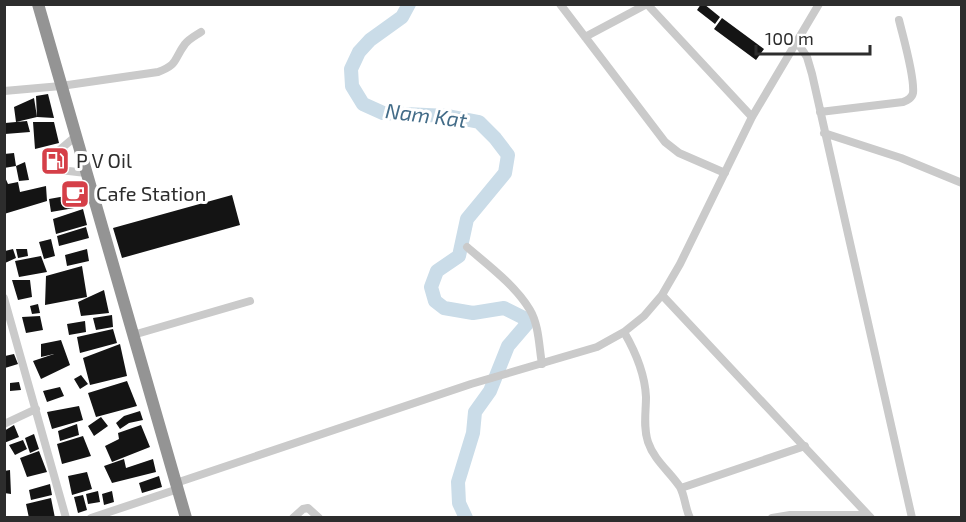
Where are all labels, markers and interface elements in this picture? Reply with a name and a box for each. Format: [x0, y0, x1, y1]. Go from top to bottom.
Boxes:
scale bar [756, 18, 870, 56]
text: 100 m [765, 27, 814, 49]
water label: Nam Kat [384, 97, 468, 132]
fuel station icon: P V Oil [39, 145, 71, 177]
place label: P V Oil [76, 148, 132, 172]
cafe icon: Cafe Station [59, 178, 91, 210]
place label: Cafe Station [96, 181, 206, 205]

